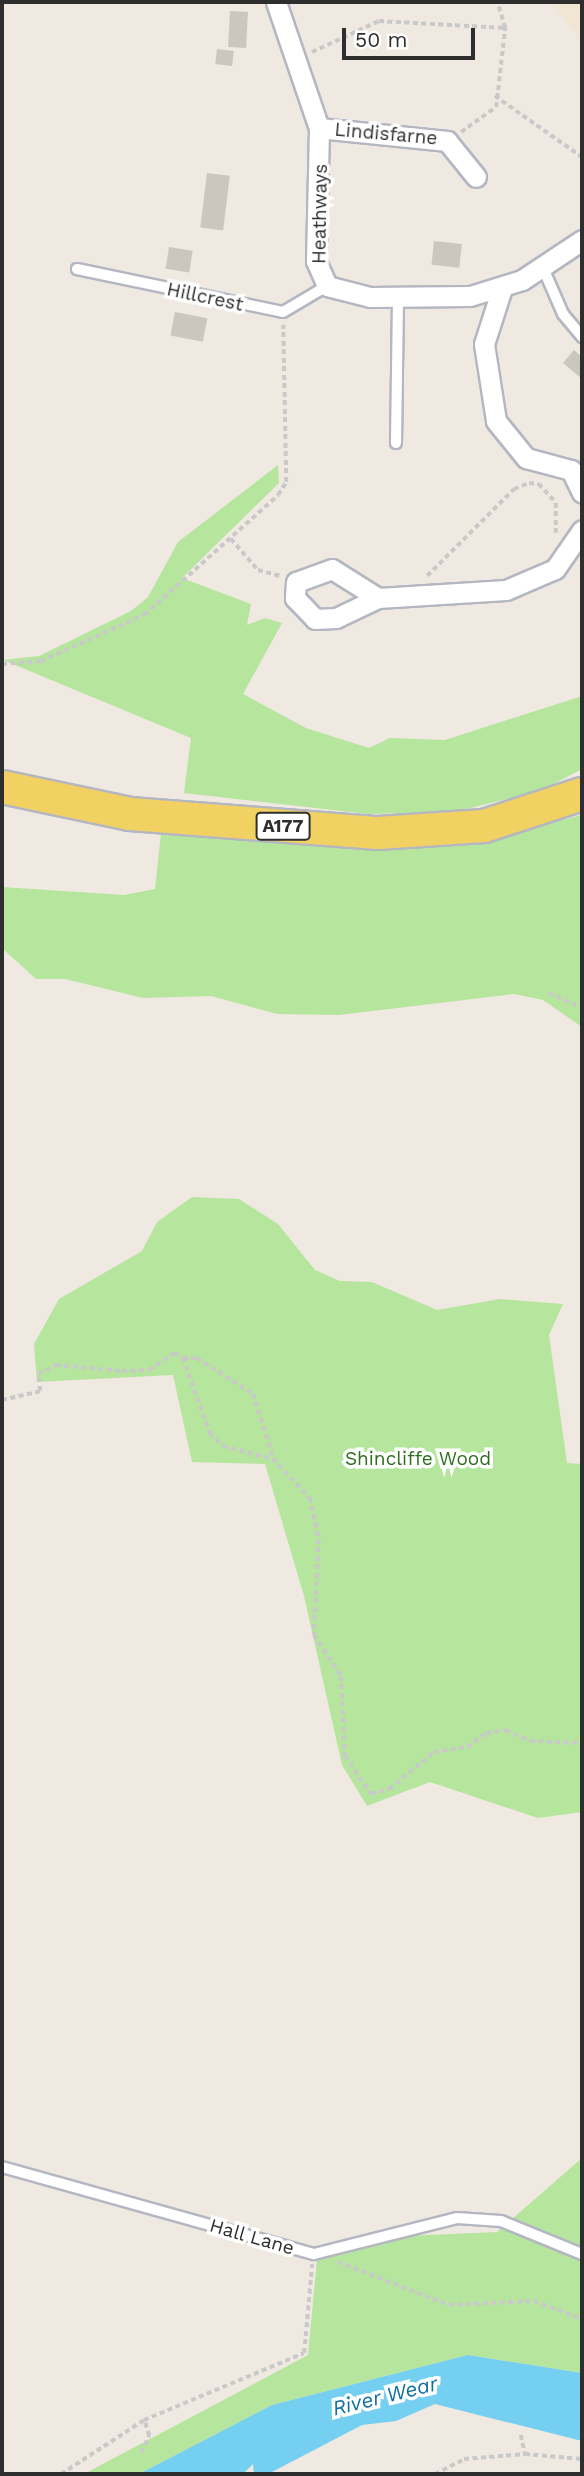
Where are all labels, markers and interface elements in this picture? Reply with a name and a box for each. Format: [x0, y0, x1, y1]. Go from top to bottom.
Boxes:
scale bar [346, 14, 479, 58]
text: 50 m [355, 27, 407, 52]
street label: Lindisfarne [334, 118, 438, 150]
street label: Heathways [308, 164, 332, 264]
street label: Hillcrest [165, 278, 245, 316]
road number: A177 [255, 812, 311, 840]
park label: Shincliffe Wood [345, 1448, 491, 1470]
street label: Hall Lane [207, 2214, 297, 2260]
water label: River Wear [329, 2371, 441, 2421]

